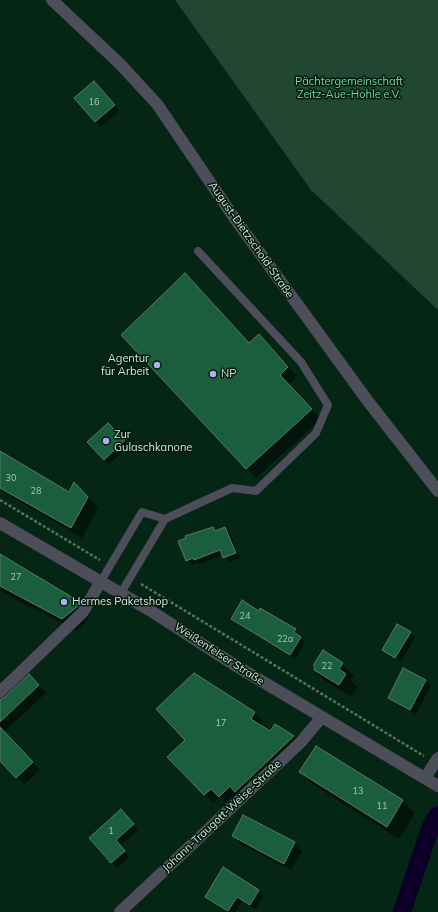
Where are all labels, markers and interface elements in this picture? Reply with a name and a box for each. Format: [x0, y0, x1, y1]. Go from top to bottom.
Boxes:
park label: Pächtergemeinschaft Zeitz-Aue-Hohle e.V. [295, 75, 403, 101]
house number: 16 [89, 97, 99, 107]
street label: August-Dietzschold-Straße [206, 179, 296, 301]
place label: Agentur für Arbeit [101, 352, 149, 378]
marker: Agentur für Arbeit [152, 360, 162, 370]
place label: NP [221, 367, 236, 381]
marker: NP [208, 369, 218, 379]
place label: Zur Gulaschkanone [114, 428, 192, 454]
marker: Zur Gulaschkanone [101, 436, 111, 446]
house number: 30 [6, 473, 16, 483]
house number: 28 [31, 486, 41, 496]
house number: 27 [11, 572, 21, 582]
place label: Hermes Paketshop [72, 595, 168, 609]
marker: Hermes Paketshop [59, 597, 69, 607]
house number: 24 [240, 611, 250, 621]
street label: Weißenfelser Straße [172, 620, 266, 688]
house number: 22a [277, 634, 293, 644]
house number: 22 [322, 661, 332, 671]
house number: 17 [216, 718, 226, 728]
street label: Johann-Traugott-Weise-Straße [160, 757, 284, 875]
house number: 13 [353, 786, 363, 796]
house number: 11 [377, 801, 387, 811]
house number: 1 [108, 826, 114, 836]

